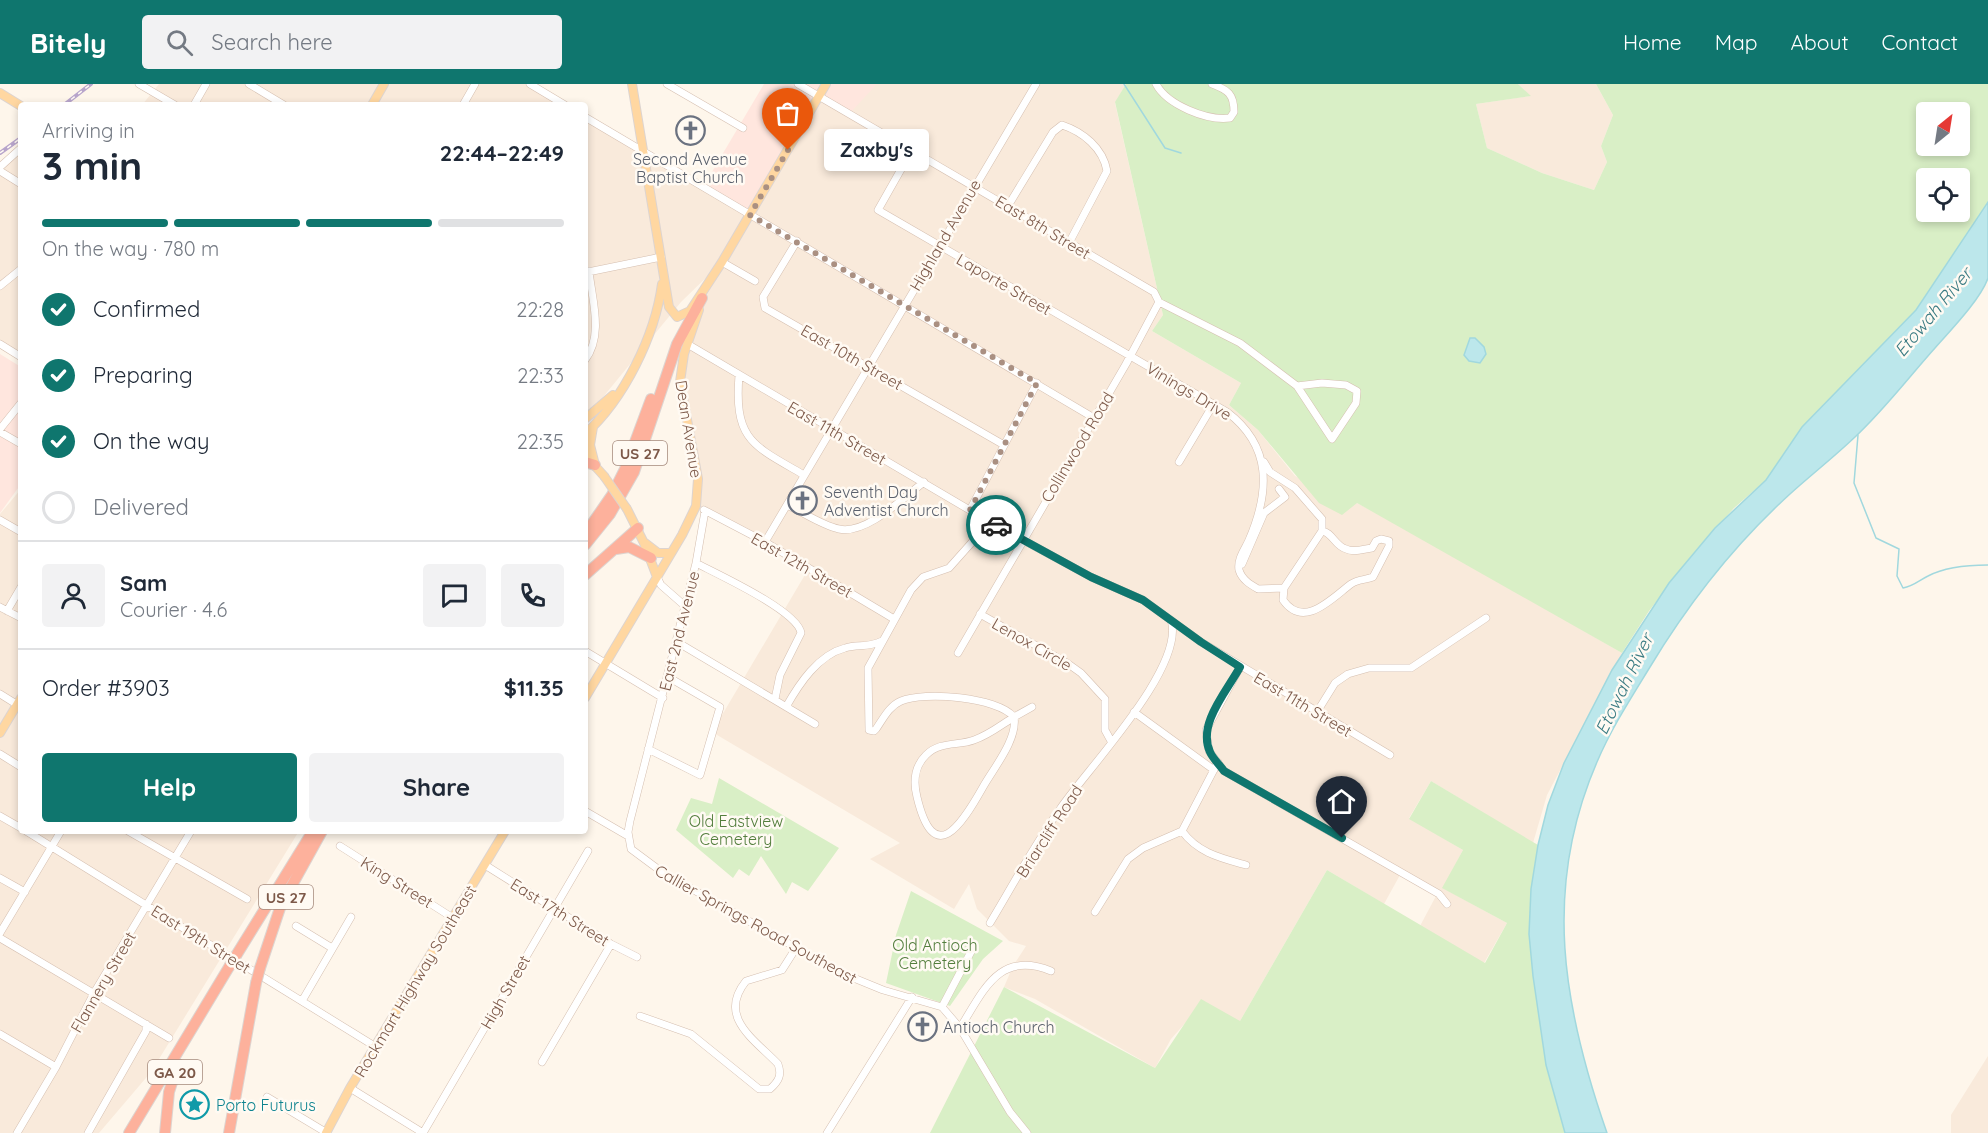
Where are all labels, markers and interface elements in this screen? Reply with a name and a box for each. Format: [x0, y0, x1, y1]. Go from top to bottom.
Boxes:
search box [142, 15, 562, 69]
text: Bitely [30, 25, 106, 60]
icon: search [163, 26, 196, 59]
text: Search here [211, 28, 333, 56]
text: Home [1623, 29, 1682, 55]
text: Map [1715, 29, 1758, 55]
text: About [1791, 29, 1849, 55]
text: Contact [1882, 29, 1958, 55]
pin [762, 88, 813, 150]
icon: bag [771, 97, 804, 130]
north arrow [1916, 102, 1970, 156]
map controls [1916, 102, 1970, 222]
church icon: Second Avenue Baptist Church [674, 115, 706, 147]
text: Arriving in [42, 118, 135, 143]
callout: Zaxby's [824, 129, 929, 171]
text: Zaxby's [840, 137, 913, 162]
text: 22:44–22:49 [440, 139, 564, 167]
text: 3 min [42, 141, 142, 190]
place label: Second Avenue Baptist Church [633, 149, 747, 187]
button: locate [1916, 168, 1970, 222]
street label: Highland Avenue [905, 176, 985, 294]
street label: East 8th Street [992, 191, 1094, 263]
text: On the way · 780 m [42, 236, 219, 261]
street label: Laporte Street [953, 249, 1055, 319]
water label: Etowah River [1889, 261, 1978, 361]
icon: check [42, 293, 75, 326]
text: Confirmed [93, 295, 200, 323]
text: 22:28 [516, 297, 564, 322]
street label: East 10th Street [798, 320, 906, 394]
street label: Vinings Drive [1143, 358, 1235, 424]
icon: check [42, 359, 75, 392]
text: Preparing [93, 361, 193, 389]
text: 22:33 [517, 363, 564, 388]
street label: Dean Avenue [671, 379, 707, 479]
street label: Collinwood Road [1036, 388, 1118, 506]
street label: East 11th Street [784, 397, 890, 469]
icon: check [42, 425, 75, 458]
text: On the way [93, 427, 209, 455]
text: 22:35 [517, 429, 564, 454]
road number: US 27 [613, 441, 667, 465]
place label: Seventh Day Adventist Church [824, 482, 949, 520]
church icon: Seventh Day Adventist Church [787, 485, 819, 517]
text: Delivered [93, 493, 189, 521]
courier [966, 495, 1026, 555]
icon: car [980, 509, 1013, 542]
street label: East 12th Street [748, 528, 856, 602]
button: person [42, 564, 105, 627]
button: chat [423, 564, 486, 627]
button: phone [501, 564, 564, 627]
text: Sam [120, 569, 167, 597]
street label: East 2nd Avenue [654, 569, 704, 693]
text: Courier · 4.6 [120, 597, 227, 622]
street label: Lenox Circle [988, 613, 1076, 675]
water label: Etowah River [1590, 628, 1659, 738]
street label: East 11th Street [1250, 667, 1356, 741]
text: Order #3903 [42, 674, 170, 702]
text: $11.35 [504, 674, 564, 702]
button: Help [42, 753, 297, 822]
button: Share [309, 753, 564, 822]
pin [1316, 776, 1367, 838]
street label: Briarcliff Road [1012, 781, 1086, 881]
icon: home [1325, 785, 1358, 818]
park label: Old Eastview Cemetery [689, 811, 783, 849]
street label: King Street [357, 852, 437, 912]
street label: Callier Springs Road Southeast [652, 860, 860, 988]
street label: East 17th Street [507, 874, 613, 950]
street label: Rockmart Highway Southeast [350, 881, 480, 1081]
road number: US 27 [259, 885, 313, 909]
street label: East 19th Street [148, 900, 254, 978]
street label: Flannery Street [66, 928, 140, 1036]
park label: Old Antioch Cemetery [892, 935, 978, 973]
street label: High Street [476, 951, 534, 1033]
church icon: Antioch Church [906, 1011, 938, 1043]
place label: Antioch Church [943, 1017, 1055, 1037]
road number: GA 20 [148, 1060, 202, 1084]
place icon: Porto Futurus [179, 1089, 211, 1121]
place label: Porto Futurus [216, 1095, 316, 1115]

